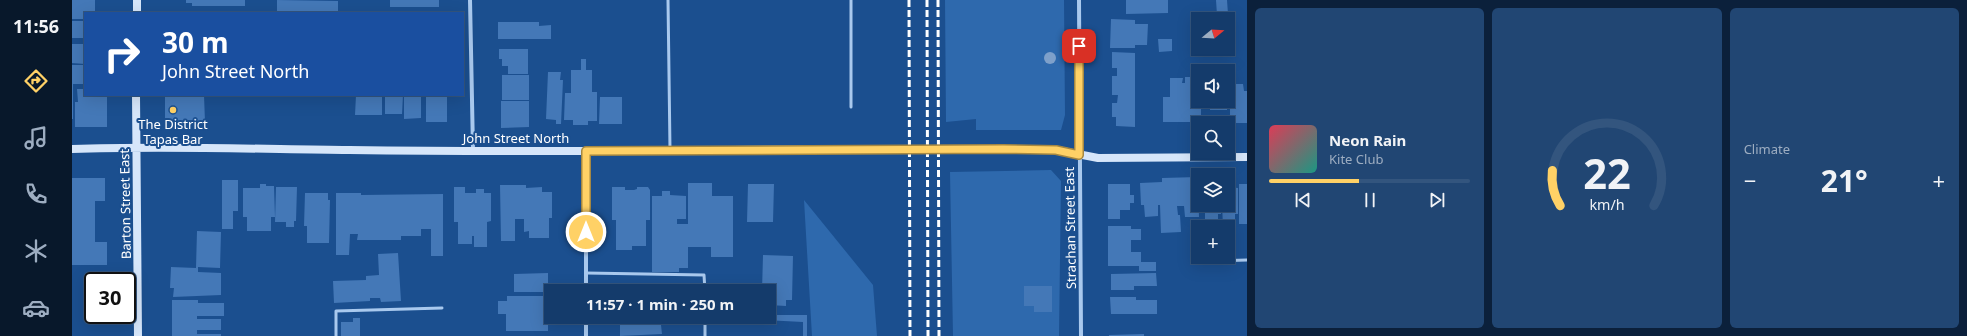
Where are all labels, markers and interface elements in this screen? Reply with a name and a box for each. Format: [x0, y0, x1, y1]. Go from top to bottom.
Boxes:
north arrow [1191, 12, 1235, 56]
map controls [1191, 12, 1235, 264]
text: 11:56 [13, 14, 59, 38]
text: 30 m [162, 23, 229, 61]
icon: right [96, 28, 148, 80]
pin [1062, 29, 1096, 63]
icon: arrive [1068, 35, 1090, 57]
text: John Street North [162, 59, 309, 83]
button: sound [1191, 64, 1235, 108]
icon: directions [22, 67, 50, 95]
marker: The District Tapas Bar [168, 105, 178, 115]
place label: The District Tapas Bar [138, 115, 208, 148]
button: search [1191, 116, 1235, 160]
icon: music [22, 124, 50, 152]
street label: John Street North [461, 129, 569, 147]
text: Neon Rain [1329, 130, 1406, 150]
text: Climate [1744, 140, 1790, 158]
text: 22 [1583, 145, 1631, 201]
street label: Barton Street East [115, 148, 135, 259]
text: Kite Club [1329, 150, 1383, 168]
text: 21° [1821, 160, 1868, 201]
text: − [1744, 165, 1756, 195]
text: + [1932, 165, 1945, 195]
street label: Strachan Street East [1060, 166, 1080, 289]
button: layers [1191, 168, 1235, 212]
icon: phone [22, 180, 50, 208]
icon: previous [1292, 189, 1314, 211]
icon: pause [1359, 189, 1381, 211]
icon: next [1426, 189, 1448, 211]
text: km/h [1589, 195, 1625, 214]
position arrow [565, 211, 607, 253]
button: + [1191, 220, 1235, 264]
icon: climate [22, 237, 50, 265]
speed limit sign: 30 [84, 272, 136, 324]
icon: car [22, 294, 50, 322]
text: 11:57 · 1 min · 250 m [586, 294, 734, 314]

